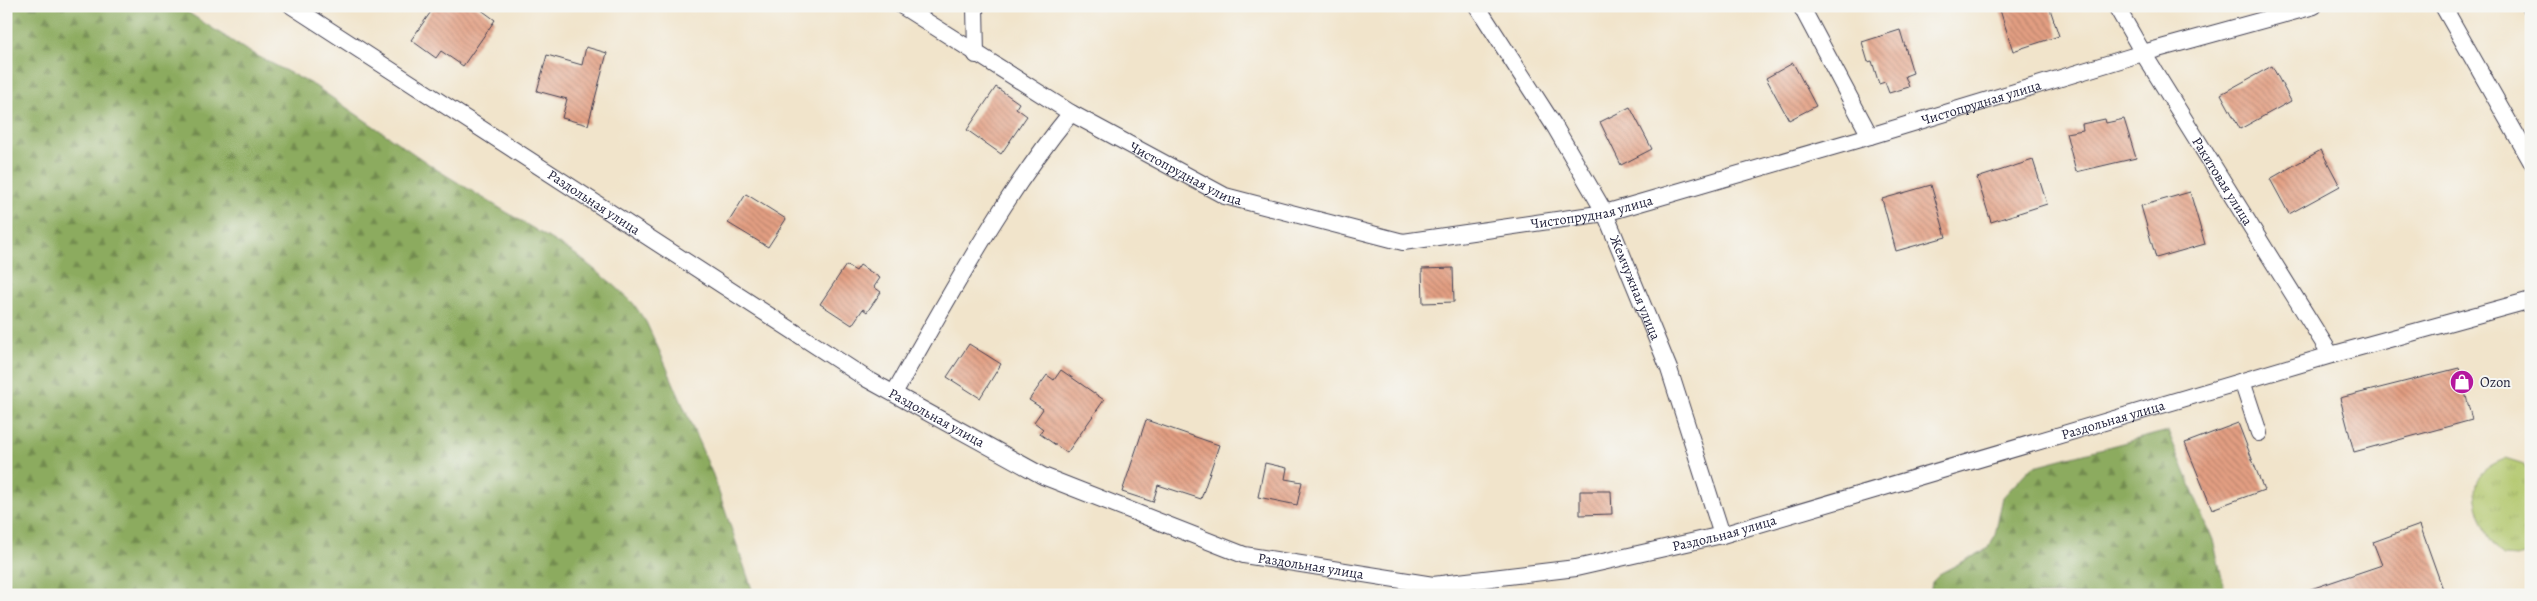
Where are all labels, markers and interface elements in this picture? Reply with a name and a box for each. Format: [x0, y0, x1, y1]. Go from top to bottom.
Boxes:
street label: Чистопрудная улица [1919, 75, 2044, 130]
street label: Ракитовая улица [2187, 133, 2257, 230]
street label: Чистопрудная улица [1126, 137, 1244, 210]
street label: Раздольная улица [544, 165, 644, 240]
street label: Чистопрудная улица [1530, 190, 1656, 234]
street label: Жемчужная улица [1605, 232, 1665, 343]
shop icon: Ozon [2449, 369, 2475, 395]
place label: Ozon [2480, 373, 2511, 392]
street label: Раздольная улица [885, 384, 988, 452]
street label: Раздольная улица [2059, 396, 2168, 444]
street label: Раздольная улица [1670, 510, 1779, 556]
street label: Раздольная улица [1256, 548, 1366, 584]

